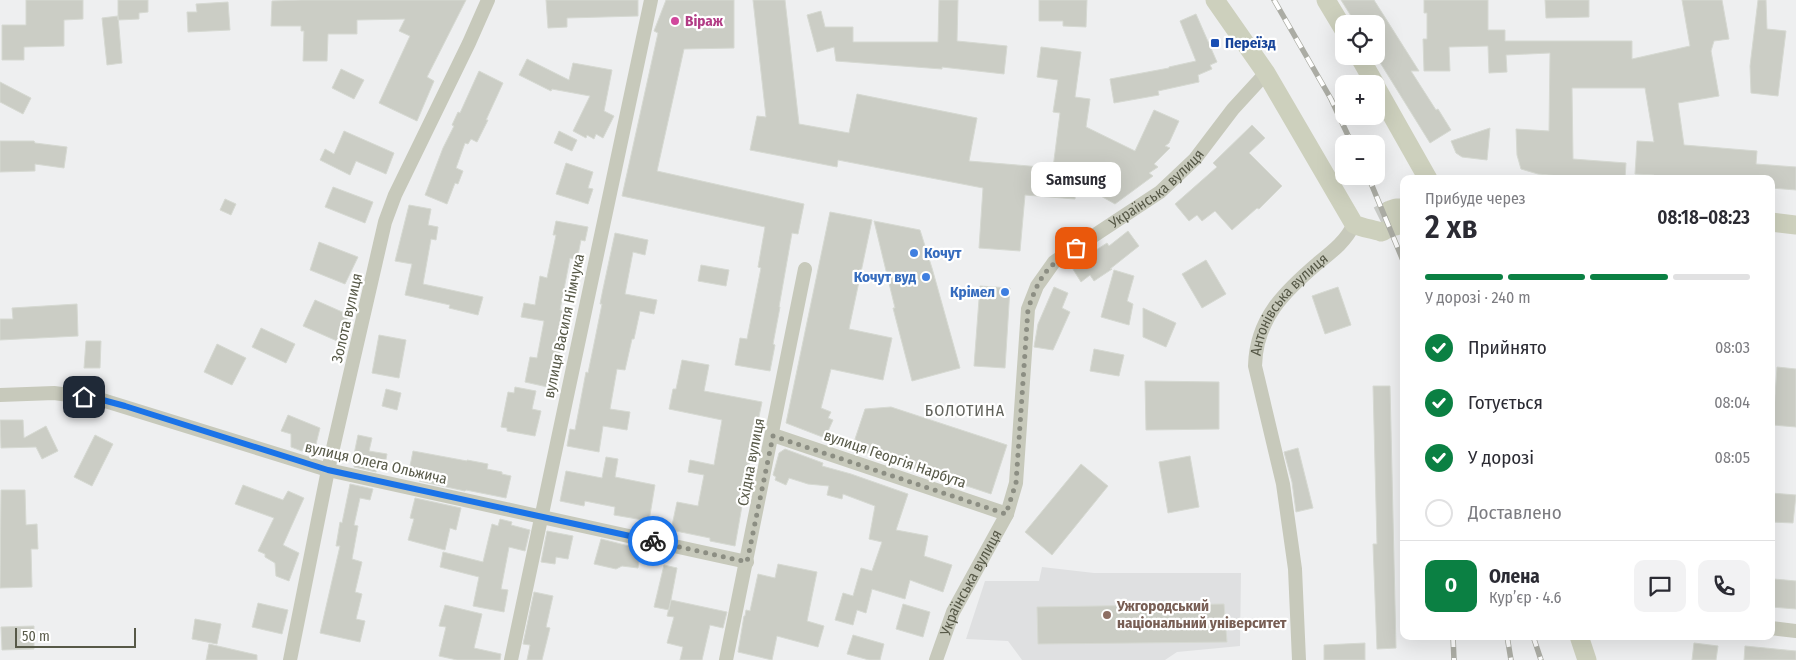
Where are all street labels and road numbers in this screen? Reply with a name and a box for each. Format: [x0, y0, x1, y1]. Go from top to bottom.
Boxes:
street label: Українська вулиця [1105, 146, 1208, 233]
street label: Антонівська вулиця [1247, 250, 1332, 357]
street label: вулиця Василя Німчука [540, 252, 588, 400]
street label: Золота вулиця [328, 271, 366, 365]
street label: Східна вулиця [734, 416, 768, 508]
street label: вулиця Георгія Нарбута [821, 426, 969, 492]
street label: вулиця Олега Ольжича [303, 438, 449, 488]
street label: Українська вулиця [936, 527, 1006, 639]

